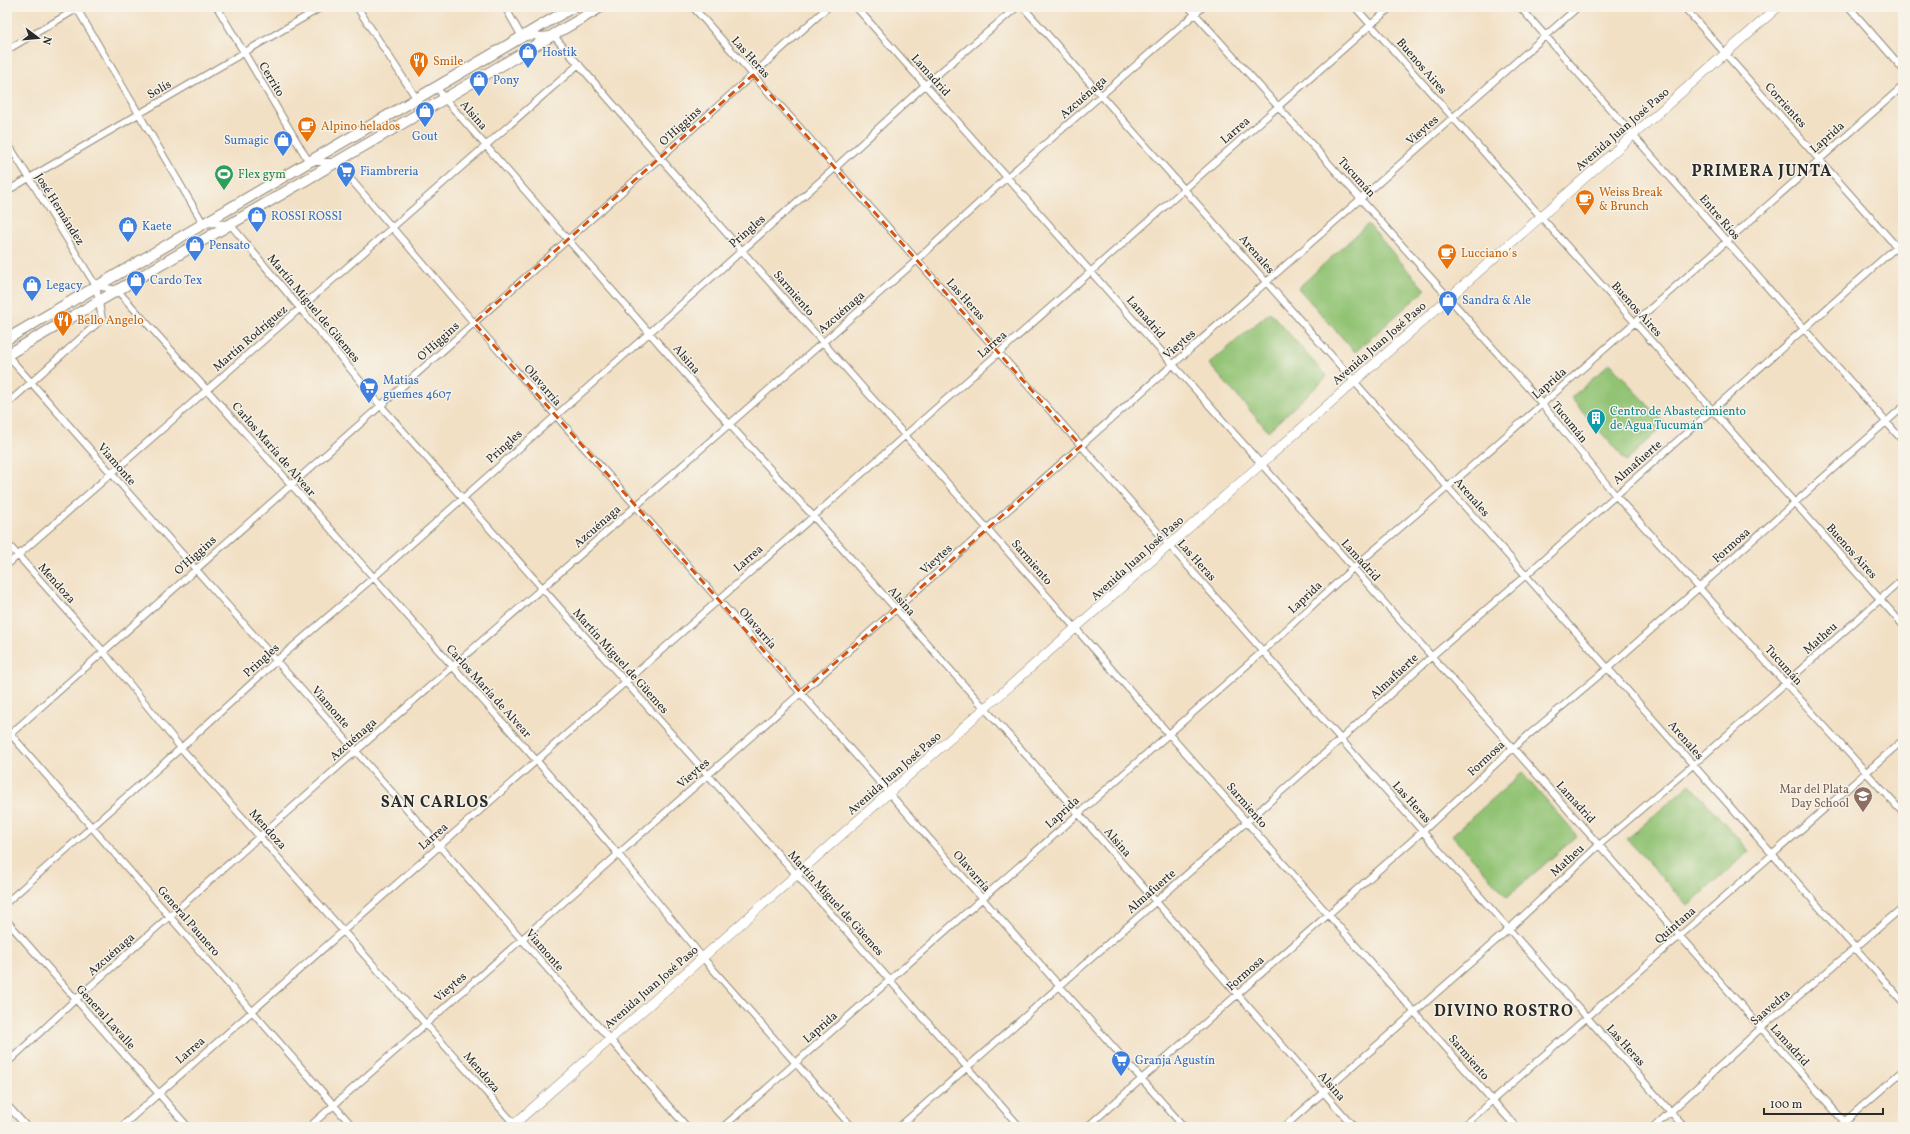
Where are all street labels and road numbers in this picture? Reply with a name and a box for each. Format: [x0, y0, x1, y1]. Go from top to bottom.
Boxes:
street label: Las Heras [727, 33, 773, 82]
street label: Buenos Aires [1393, 35, 1450, 98]
street label: Lamadrid [907, 51, 954, 100]
street label: Cerrito [255, 59, 288, 100]
street label: Azcuénaga [1057, 73, 1111, 123]
street label: Solís [145, 77, 174, 103]
street label: Corrientes [1761, 80, 1810, 132]
street label: Avenida Juan José Paso [1572, 84, 1673, 175]
street label: Alsina [456, 98, 490, 134]
street label: O'Higgins [656, 103, 705, 150]
street label: Vieytes [1403, 112, 1442, 149]
street label: Larrea [1217, 113, 1254, 148]
street label: Laprida [1807, 118, 1848, 157]
street label: Tucumán [1334, 154, 1379, 201]
street label: José Hernández [31, 170, 88, 249]
street label: Entre Ríos [1695, 192, 1743, 244]
street label: Pringles [726, 212, 769, 252]
street label: Arenales [1235, 232, 1278, 278]
street label: Martín Miguel de Güemes [263, 251, 363, 366]
street label: Sarmiento [769, 268, 817, 320]
street label: Las Heras [942, 275, 988, 324]
street label: Buenos Aires [1607, 279, 1665, 341]
street label: Azcuénaga [815, 288, 869, 338]
street label: Lamadrid [1122, 293, 1168, 343]
street label: Avenida Juan José Paso [1329, 298, 1430, 389]
street label: Martín Rodríguez [210, 302, 291, 376]
street label: O'Higgins [414, 318, 463, 365]
street label: Vieytes [1160, 326, 1199, 363]
street label: Larrea [974, 327, 1011, 362]
street label: Alsina [669, 342, 703, 378]
street label: Olavarría [520, 362, 565, 410]
street label: Laprida [1529, 364, 1570, 403]
street label: Carlos María de Alvear [228, 399, 319, 500]
street label: Tucumán [1548, 399, 1591, 447]
street label: Pringles [483, 426, 526, 467]
street label: Almafuerte [1610, 437, 1666, 488]
street label: Viamonte [93, 440, 139, 489]
street label: Arenales [1450, 475, 1493, 521]
street label: Azcuénaga [571, 502, 625, 552]
street label: Avenida Juan José Paso [1088, 513, 1188, 605]
street label: Buenos Aires [1822, 521, 1880, 583]
street label: Formosa [1709, 525, 1754, 567]
street label: O'Higgins [171, 532, 220, 579]
street label: Las Heras [1173, 536, 1219, 585]
street label: Lamadrid [1337, 536, 1384, 585]
street label: Sarmiento [1007, 537, 1055, 589]
street label: Larrea [730, 541, 767, 576]
street label: Vieytes [917, 541, 956, 578]
street label: Mendoza [34, 560, 79, 607]
street label: Laprida [1285, 578, 1326, 618]
street label: Alsina [884, 584, 918, 620]
street label: Olavarría [735, 605, 780, 653]
street label: Martín Miguel de Güemes [569, 606, 672, 718]
street label: Matheu [1800, 619, 1841, 658]
street label: Pringles [240, 640, 283, 681]
street label: Carlos María de Alvear [442, 642, 534, 742]
street label: Tucumán [1761, 642, 1806, 689]
street label: Almafuerte [1367, 650, 1422, 703]
street label: Viamonte [307, 683, 353, 732]
street label: Azcuénaga [327, 715, 381, 765]
street label: Arenales [1664, 718, 1707, 764]
street label: Avenida Juan José Paso [844, 728, 945, 819]
street label: Formosa [1465, 737, 1509, 780]
street label: Vieytes [674, 755, 713, 792]
street label: Las Heras [1388, 778, 1434, 827]
street label: Lamadrid [1552, 778, 1599, 827]
street label: Sarmiento [1222, 780, 1270, 832]
street label: Laprida [1042, 793, 1083, 832]
street label: Mendoza [245, 806, 290, 853]
street label: Larrea [415, 819, 452, 854]
street label: Alsina [1100, 825, 1134, 861]
street label: Matheu [1547, 841, 1588, 880]
street label: Martín Miguel de Güemes [784, 848, 887, 960]
street label: Olavarría [949, 848, 994, 896]
street label: Almafuerte [1124, 866, 1180, 917]
street label: General Paunero [153, 883, 223, 960]
street label: Quintana [1652, 903, 1700, 948]
street label: Viamonte [521, 926, 567, 975]
street label: Azcuénaga [85, 930, 139, 980]
street label: Avenida Juan José Paso [601, 942, 702, 1033]
street label: Formosa [1223, 953, 1268, 995]
street label: Vieytes [431, 969, 470, 1006]
street label: General Lavalle [72, 982, 139, 1054]
street label: Saavedra [1747, 986, 1794, 1030]
street label: Laprida [800, 1008, 841, 1047]
street label: Las Heras [1602, 1021, 1648, 1070]
street label: Lamadrid [1766, 1021, 1813, 1070]
street label: Sarmiento [1444, 1032, 1492, 1084]
street label: Larrea [172, 1033, 209, 1068]
street label: Mendoza [459, 1049, 503, 1096]
street label: Alsina [1314, 1069, 1348, 1105]

